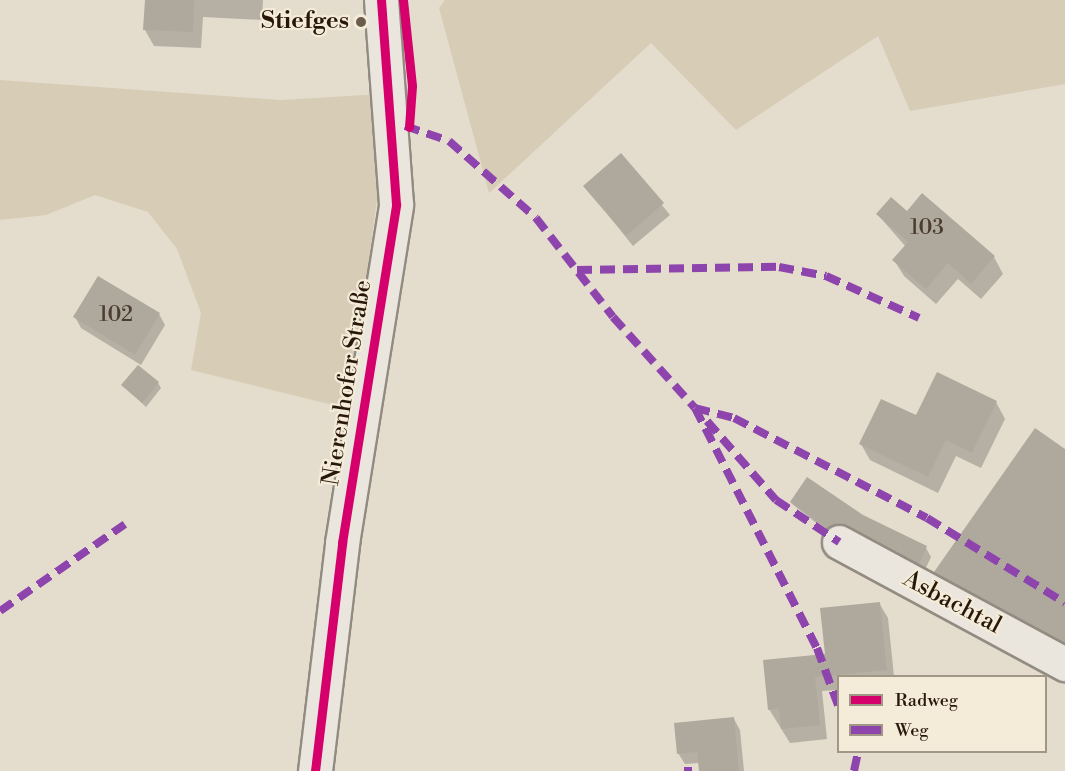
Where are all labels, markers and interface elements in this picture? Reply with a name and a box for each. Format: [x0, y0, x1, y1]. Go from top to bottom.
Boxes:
place label: Stiefges [261, 8, 349, 36]
marker: Stiefges [354, 15, 368, 29]
house number: 103 [910, 215, 944, 241]
street label: Nierenhofer Straße [318, 278, 378, 488]
house number: 102 [99, 302, 133, 328]
street label: Asbachtal [898, 565, 1006, 641]
legend [837, 675, 1047, 753]
text: Radweg [895, 689, 958, 712]
text: Weg [895, 719, 929, 742]

